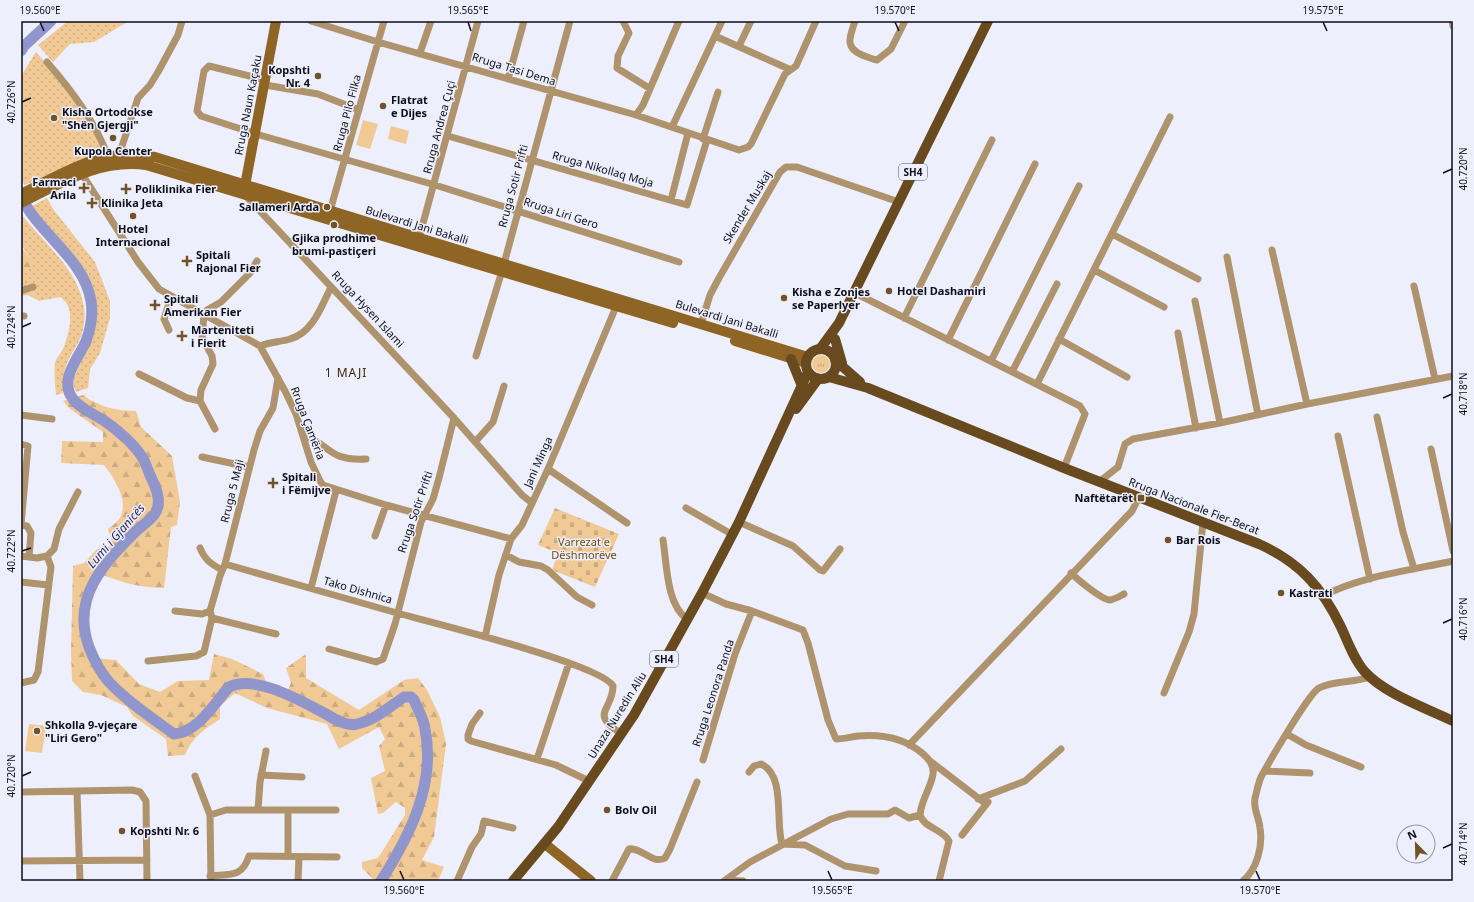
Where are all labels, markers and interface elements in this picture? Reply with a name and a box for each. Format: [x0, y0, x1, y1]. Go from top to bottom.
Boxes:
text: 19.560°E [19, 3, 61, 17]
text: 19.565°E [447, 3, 489, 17]
text: 19.570°E [874, 3, 916, 17]
text: 19.575°E [1302, 3, 1344, 17]
street label: Rruga Tasi Dema [470, 49, 558, 88]
street label: Rruga Naun Kaçaku [230, 53, 265, 156]
place label: Kopshti Nr. 4 [268, 62, 311, 90]
marker: Kopshti Nr. 4 [313, 71, 323, 81]
street label: Rruga Pilo Filka [329, 73, 364, 153]
street label: Rruga Andrea Çuçi [419, 79, 458, 175]
text: 40.726°N [4, 80, 18, 124]
place label: Flatrat e Dijes [391, 92, 428, 120]
marker: Flatrat e Dijes [378, 101, 388, 111]
place label: Kisha Ortodokse "Shën Gjergji" [62, 104, 153, 132]
marker: Kisha Ortodokse "Shën Gjergji" [49, 113, 59, 123]
marker: Kupola Center [108, 133, 118, 143]
place label: Kupola Center [74, 143, 152, 158]
street label: Rruga Sotir Prifti [494, 143, 531, 229]
street label: Rruga Nikollaq Moja [551, 147, 656, 190]
text: 40.720°N [1456, 147, 1470, 191]
road number: SH4 [899, 164, 927, 180]
street label: Skender Muskaj [719, 168, 774, 246]
place label: Farmaci Arila [32, 174, 76, 202]
place label: Poliklinika Fier [135, 181, 216, 196]
marker: Farmaci Arila [79, 183, 89, 193]
marker: Poliklinika Fier [120, 183, 132, 195]
street label: Rruga Liri Gero [522, 193, 601, 232]
place label: Klinika Jeta [101, 195, 163, 210]
marker: Klinika Jeta [86, 197, 98, 209]
place label: Sallameri Arda [239, 199, 319, 214]
marker: Sallameri Arda [322, 202, 332, 212]
street label: Bulevardi Jani Bakalli [364, 202, 470, 247]
marker: Hotel Internacional [128, 211, 138, 221]
marker: Gjika prodhime brumi-pastiçeri [329, 220, 339, 230]
place label: Hotel Internacional [96, 221, 170, 249]
place label: Gjika prodhime brumi-pastiçeri [292, 230, 376, 258]
place label: Spitali Rajonal Fier [196, 247, 261, 275]
marker: Spitali Rajonal Fier [181, 255, 193, 267]
street label: Rruga Hysen Islami [329, 267, 408, 350]
place label: Hotel Dashamiri [897, 283, 986, 298]
place label: Kisha e Zonjes se Paperlyer [792, 284, 870, 312]
marker: Hotel Dashamiri [884, 286, 894, 296]
place label: Spitali Amerikan Fier [164, 291, 241, 319]
marker: Kisha e Zonjes se Paperlyer [779, 293, 789, 303]
street label: Bulevardi Jani Bakalli [674, 296, 780, 341]
marker: Spitali Amerikan Fier [149, 299, 161, 311]
text: 40.724°N [4, 305, 18, 349]
place label: Marteniteti i Fierit [191, 322, 254, 350]
marker: Marteniteti i Fierit [176, 330, 188, 342]
district label: 1 MAJI [325, 364, 367, 381]
text: 40.718°N [1456, 372, 1470, 416]
street label: Rruga Çamëria [288, 384, 329, 462]
street label: Jani Minga [519, 434, 555, 491]
street label: Rruga 5 Maji [216, 458, 247, 524]
place label: Spitali i Fëmijve [282, 469, 331, 497]
street label: Rruga Sotir Prifti [394, 469, 436, 555]
street label: Rruga Nacionale Fier-Berat [1127, 474, 1262, 537]
marker: Spitali i Fëmijve [267, 477, 279, 489]
place label: Naftëtarët [1074, 490, 1133, 505]
marker: Naftëtarët [1136, 493, 1146, 503]
water label: Lumi i Gjanicës [83, 500, 148, 572]
text: 40.722°N [4, 529, 18, 573]
place label: Bar Rois [1176, 532, 1221, 547]
park label: Varrezat e Dëshmorëve [551, 534, 617, 562]
marker: Bar Rois [1163, 535, 1173, 545]
street label: Tako Dishnica [322, 573, 394, 606]
place label: Kastrati [1289, 585, 1333, 600]
marker: Kastrati [1276, 588, 1286, 598]
text: 40.716°N [1456, 597, 1470, 641]
street label: Rruga Leonora Panda [688, 637, 737, 748]
road number: SH4 [650, 651, 678, 667]
street label: Unaza Nuredin Aliu [584, 668, 649, 761]
place label: Shkolla 9-vjeçare "Liri Gero" [45, 717, 138, 745]
marker: Shkolla 9-vjeçare "Liri Gero" [32, 726, 42, 736]
text: 40.720°N [4, 754, 18, 798]
place label: Bolv Oil [615, 802, 657, 817]
marker: Bolv Oil [602, 805, 612, 815]
text: 40.714°N [1456, 822, 1470, 866]
place label: Kopshti Nr. 6 [130, 823, 199, 838]
north arrow [1396, 824, 1436, 864]
marker: Kopshti Nr. 6 [117, 826, 127, 836]
text: N [1405, 826, 1419, 843]
text: 19.560°E [383, 883, 425, 897]
text: 19.565°E [811, 883, 853, 897]
text: 19.570°E [1239, 883, 1281, 897]

